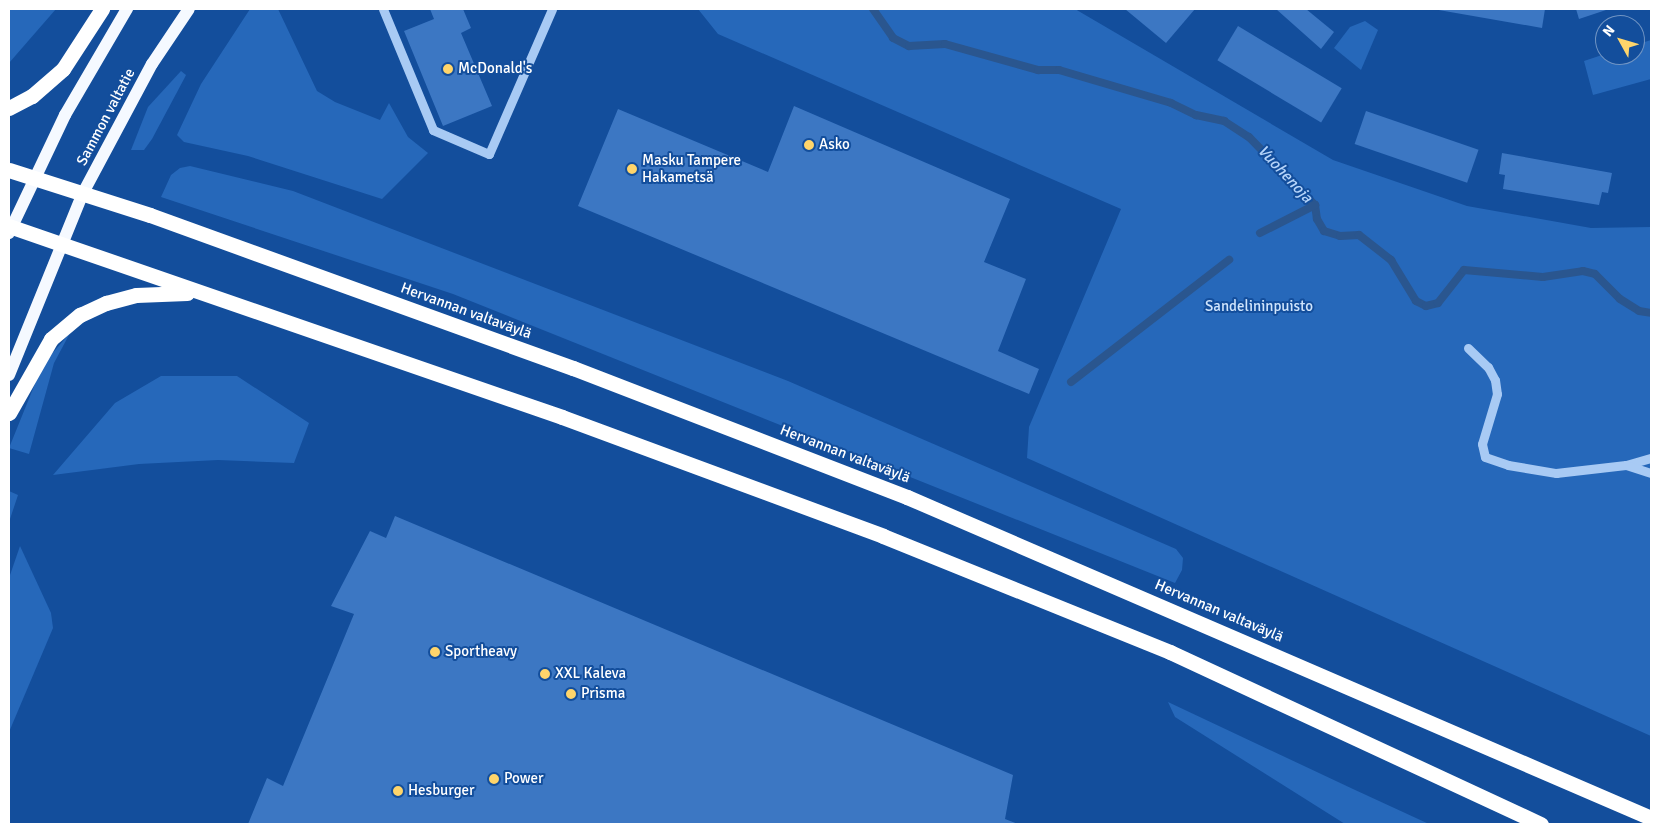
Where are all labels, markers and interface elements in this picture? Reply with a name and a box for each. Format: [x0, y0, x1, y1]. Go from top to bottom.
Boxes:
north arrow [1595, 15, 1645, 65]
text: N [1599, 22, 1618, 40]
place label: McDonald's [458, 60, 532, 78]
marker: McDonald's [442, 63, 454, 75]
street label: Sammon valtatie [73, 65, 139, 169]
place label: Asko [819, 136, 850, 154]
marker: Asko [803, 139, 815, 151]
water label: Vuohenoja [1253, 141, 1317, 207]
place label: Masku Tampere Hakametsä [642, 151, 741, 186]
marker: Masku Tampere Hakametsä [626, 163, 638, 175]
street label: Hervannan valtaväylä [398, 279, 534, 343]
park label: Sandelininpuisto [1205, 298, 1313, 316]
street label: Hervannan valtaväylä [777, 421, 913, 487]
street label: Hervannan valtaväylä [1152, 576, 1286, 646]
place label: Sportheavy [445, 643, 517, 661]
marker: Sportheavy [429, 646, 441, 658]
place label: XXL Kaleva [555, 665, 626, 683]
marker: XXL Kaleva [539, 668, 551, 680]
place label: Prisma [581, 685, 625, 703]
marker: Prisma [565, 688, 577, 700]
place label: Power [504, 770, 543, 788]
marker: Power [488, 773, 500, 785]
place label: Hesburger [408, 782, 475, 800]
marker: Hesburger [392, 785, 404, 797]

